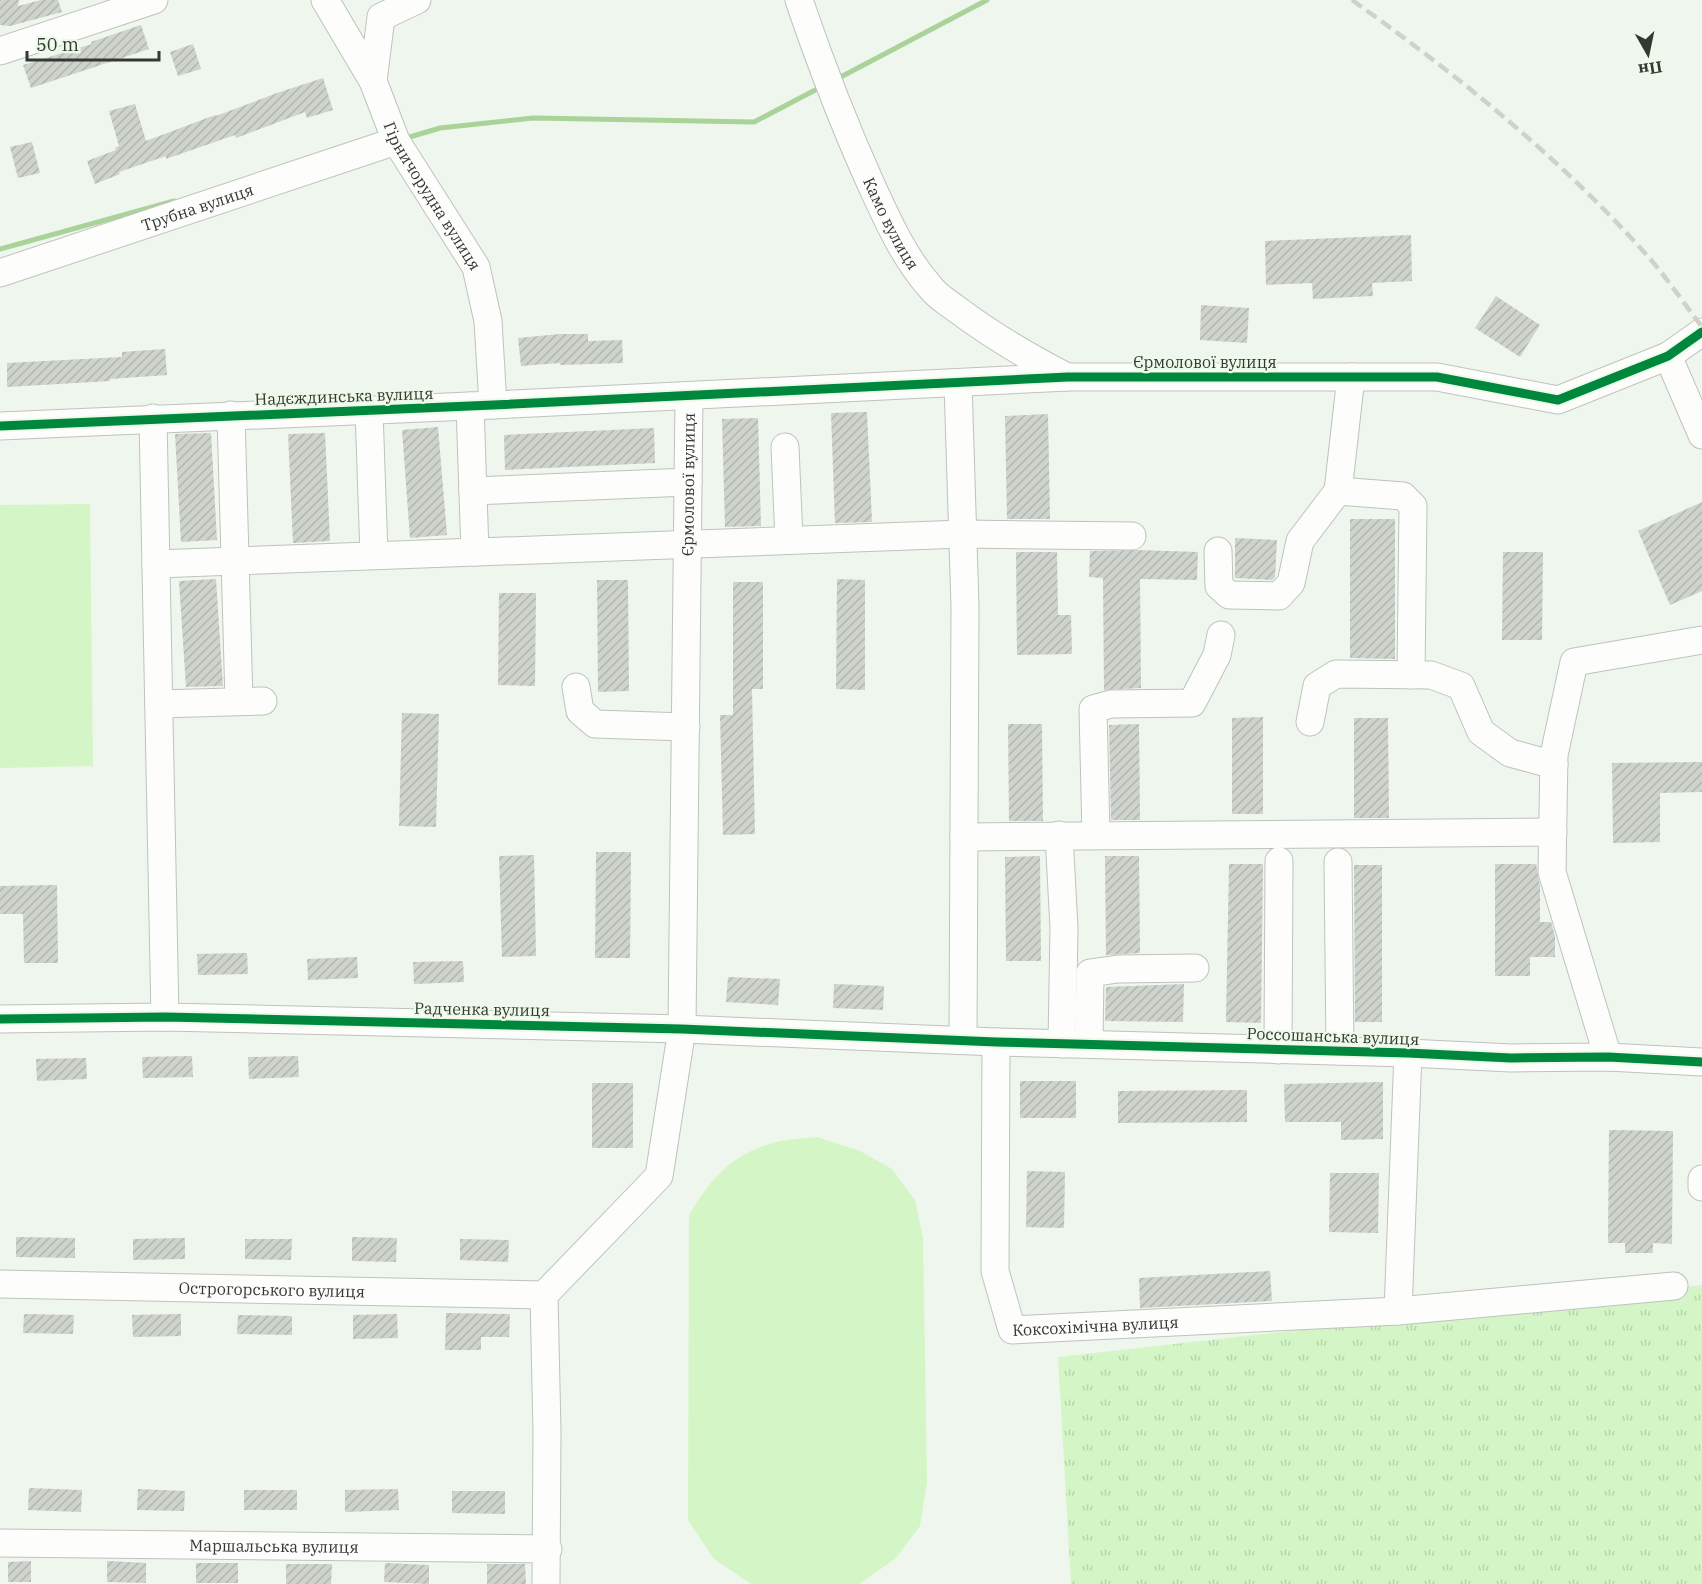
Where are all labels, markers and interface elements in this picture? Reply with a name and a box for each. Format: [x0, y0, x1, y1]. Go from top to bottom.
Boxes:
scale bar [27, 24, 159, 62]
north arrow [1618, 24, 1678, 84]
text: 50 m [36, 33, 79, 56]
text: Пн [1637, 57, 1664, 81]
street label: Гірничорудна вулиця [379, 119, 486, 274]
street label: Камо вулиця [859, 174, 923, 274]
street label: Трубна вулиця [139, 179, 256, 235]
street label: Єрмолової вулиця [1133, 352, 1277, 372]
street label: Надєждинська вулиця [254, 383, 434, 409]
street label: Єрмолової вулиця [677, 412, 699, 556]
street label: Радченка вулиця [414, 998, 550, 1020]
street label: Россошанська вулиця [1246, 1023, 1420, 1049]
street label: Острогорського вулиця [179, 1278, 365, 1301]
street label: Коксохімічна вулиця [1012, 1312, 1179, 1340]
street label: Маршальська вулиця [189, 1535, 359, 1557]

